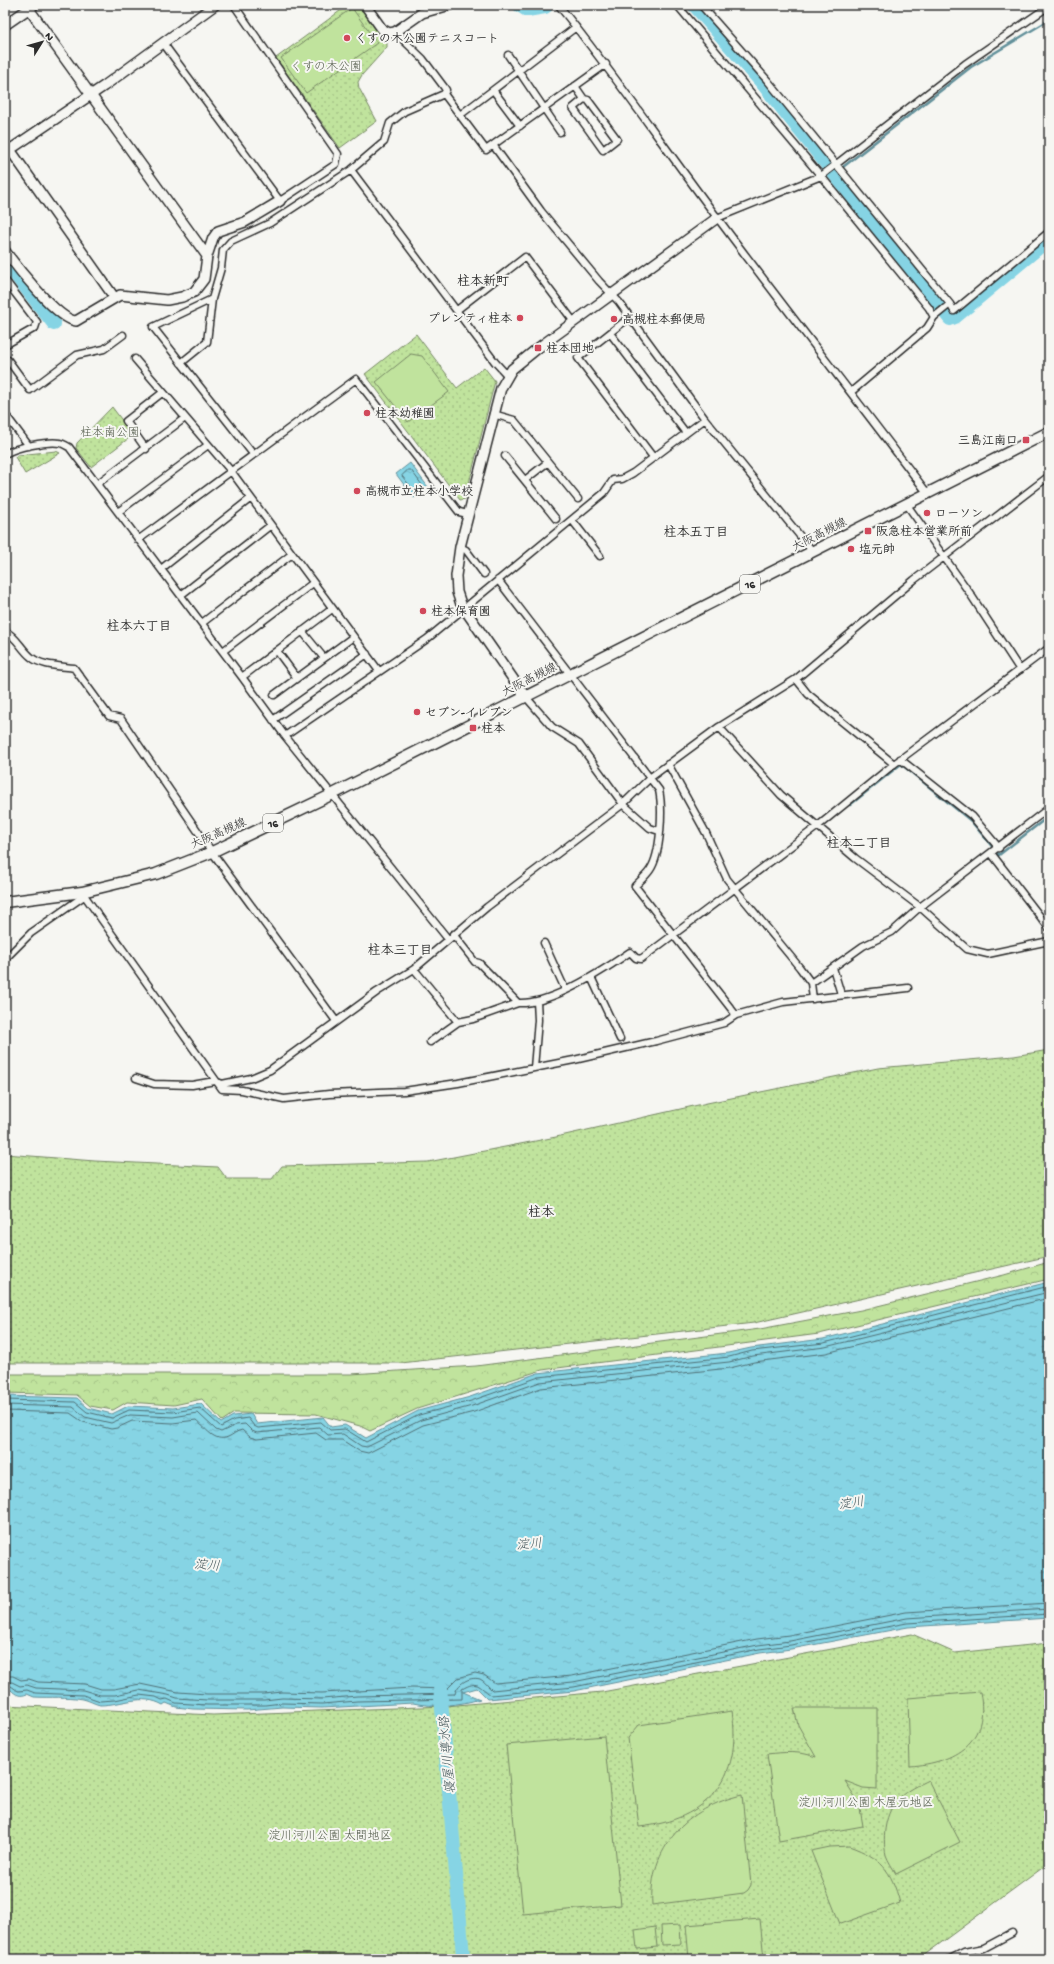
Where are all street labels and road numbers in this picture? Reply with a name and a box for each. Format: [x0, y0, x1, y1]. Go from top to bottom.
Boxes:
street label: 大阪高槻線 [790, 515, 850, 556]
road number: 16 [740, 575, 760, 593]
street label: 大阪高槻線 [500, 660, 560, 701]
road number: 16 [263, 814, 283, 832]
street label: 大阪高槻線 [188, 815, 249, 853]

